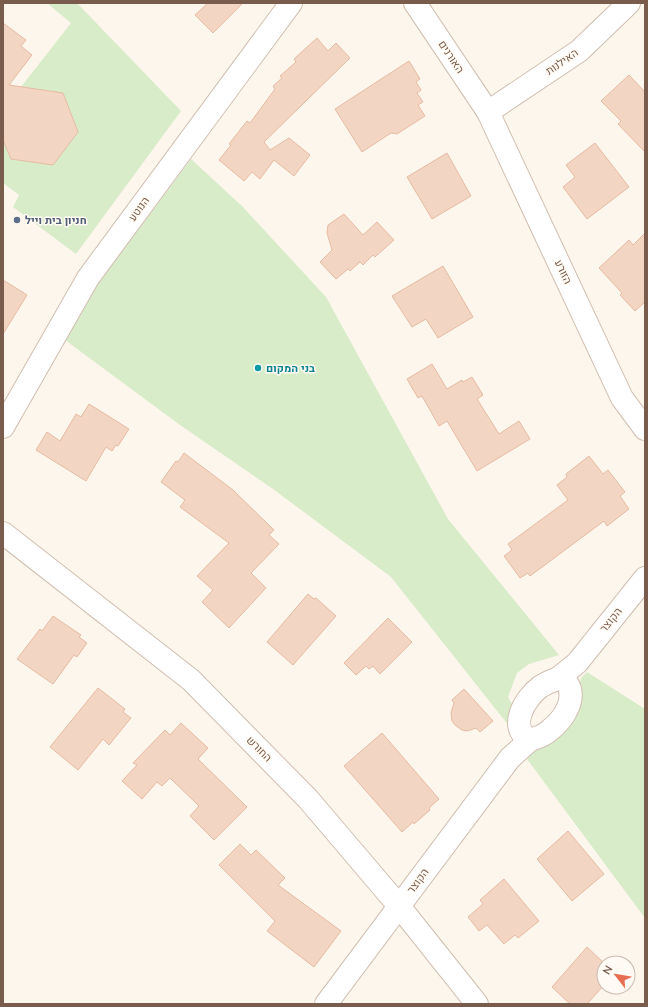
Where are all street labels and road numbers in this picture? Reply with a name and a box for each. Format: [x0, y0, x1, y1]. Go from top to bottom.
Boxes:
street label: האורנים [435, 38, 467, 76]
street label: האילנות [543, 45, 581, 79]
street label: הנוטע [125, 194, 153, 224]
street label: הזורע [551, 257, 575, 287]
street label: הקוצר [596, 604, 626, 636]
street label: החורש [243, 733, 275, 765]
street label: הקוצר [404, 865, 432, 897]

